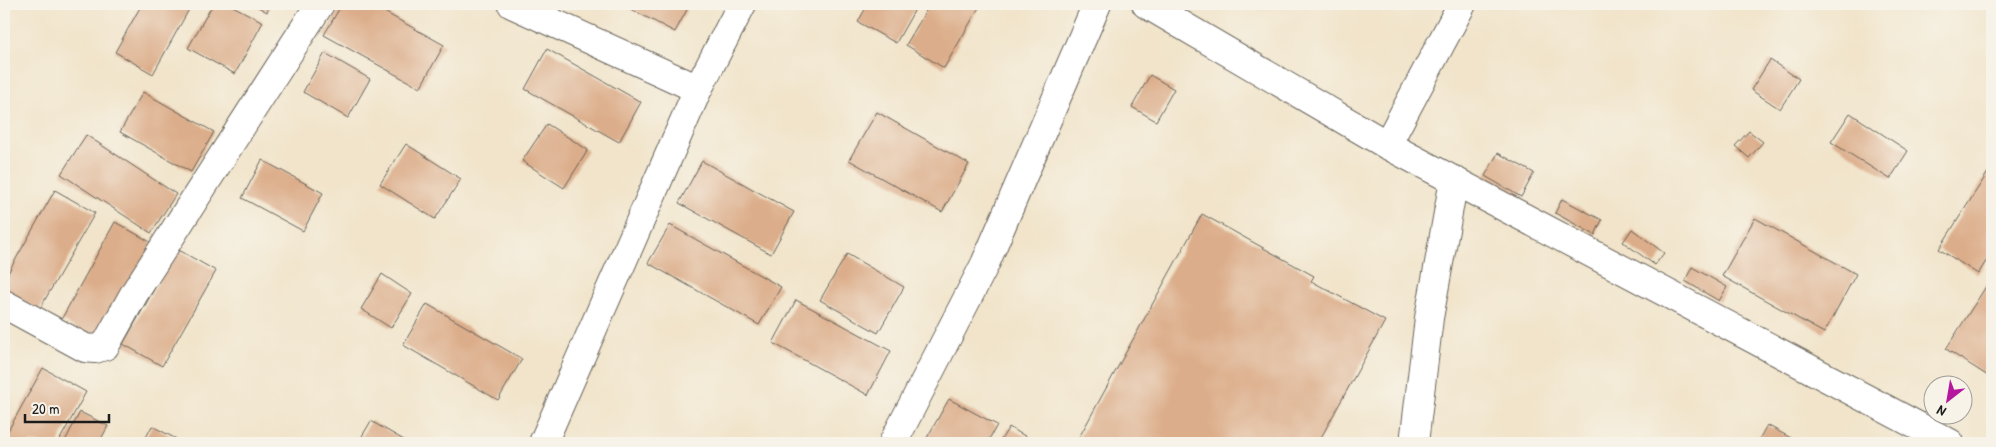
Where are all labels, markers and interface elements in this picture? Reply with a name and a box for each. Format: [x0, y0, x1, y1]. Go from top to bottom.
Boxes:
north arrow [1924, 374, 1974, 424]
scale bar [25, 392, 109, 424]
text: 20 m [32, 398, 59, 419]
text: N [1932, 401, 1949, 422]

